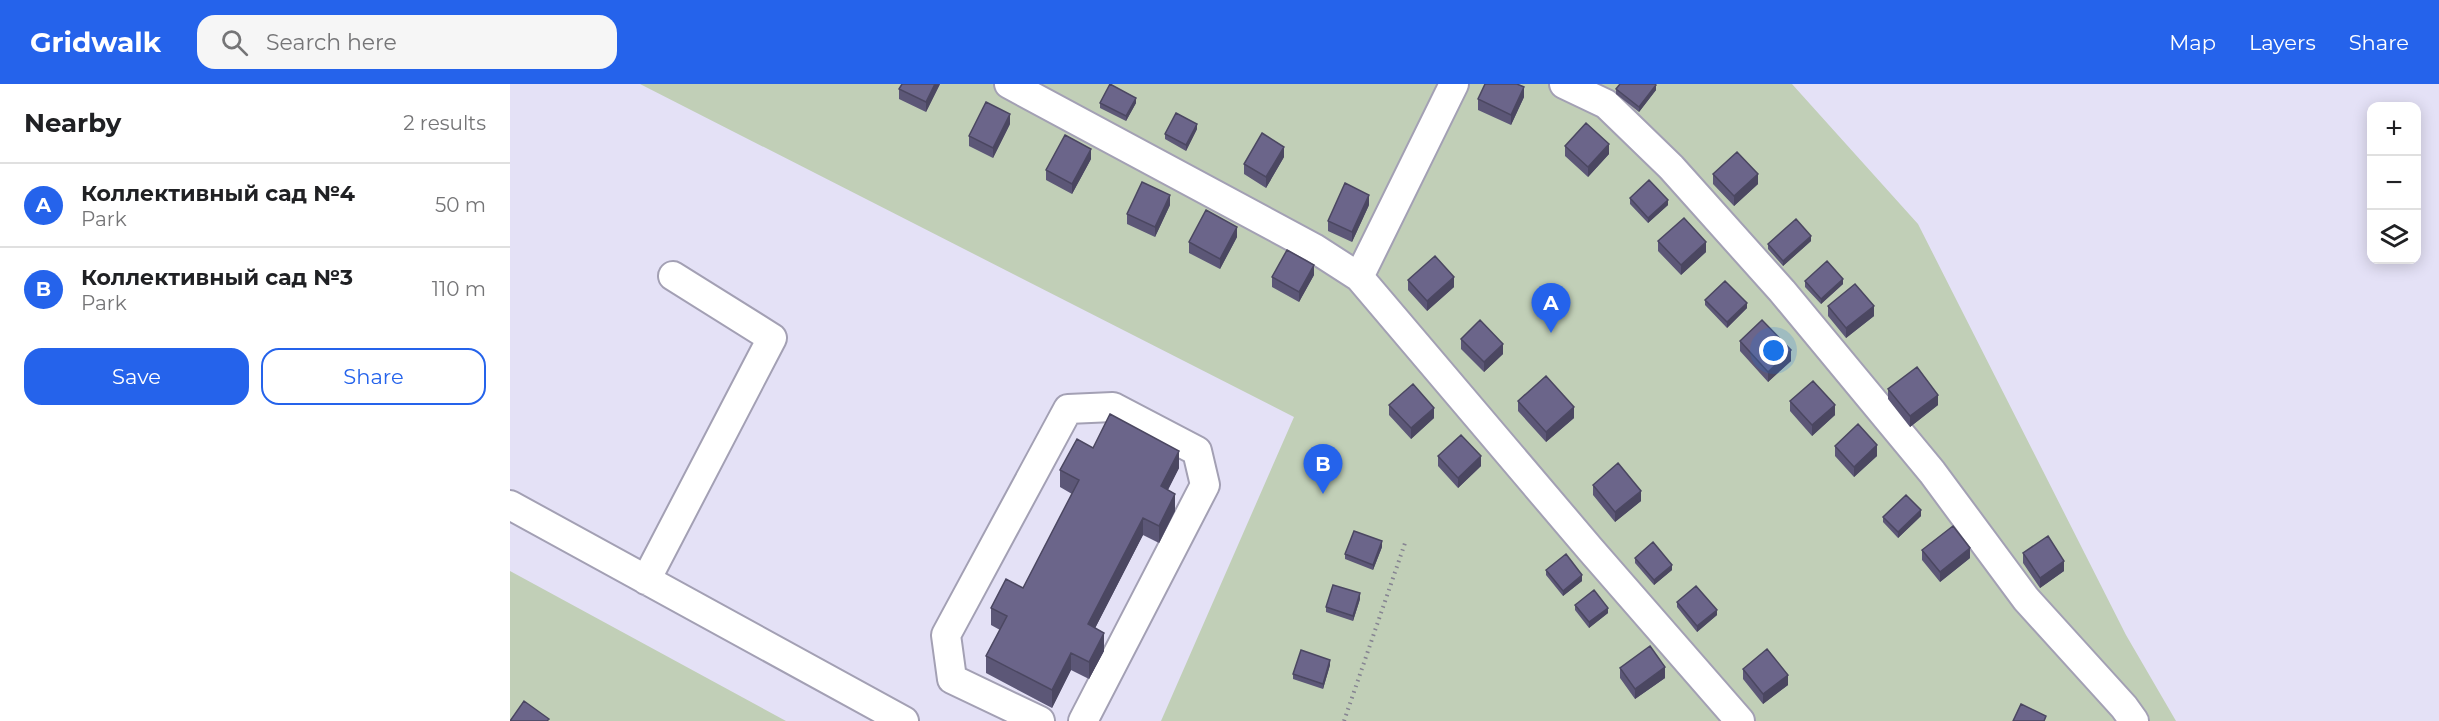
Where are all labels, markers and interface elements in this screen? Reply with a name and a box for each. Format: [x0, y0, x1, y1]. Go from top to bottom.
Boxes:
search box [197, 15, 617, 69]
text: Gridwalk [30, 25, 161, 59]
icon: search [218, 26, 251, 59]
text: Search here [266, 29, 397, 56]
text: Map [2169, 30, 2216, 55]
text: Layers [2249, 30, 2316, 55]
text: Share [2349, 30, 2409, 55]
map controls [2367, 102, 2421, 264]
button: + [2367, 102, 2421, 156]
text: Nearby [24, 107, 121, 139]
text: 2 results [403, 111, 486, 135]
button: − [2367, 156, 2421, 210]
text: Коллективный сад №4 [81, 180, 355, 207]
text: A [36, 193, 51, 217]
text: 50 m [435, 193, 486, 217]
text: Park [81, 207, 127, 231]
button: layers [2367, 210, 2421, 264]
text: Коллективный сад №3 [81, 264, 353, 291]
text: B [36, 277, 51, 301]
text: 110 m [432, 277, 486, 301]
pin: A [1532, 284, 1570, 333]
text: Park [81, 291, 127, 315]
your location [1759, 336, 1788, 365]
button: Save [24, 348, 249, 405]
button: Share [261, 348, 486, 405]
pin: B [1304, 444, 1342, 494]

